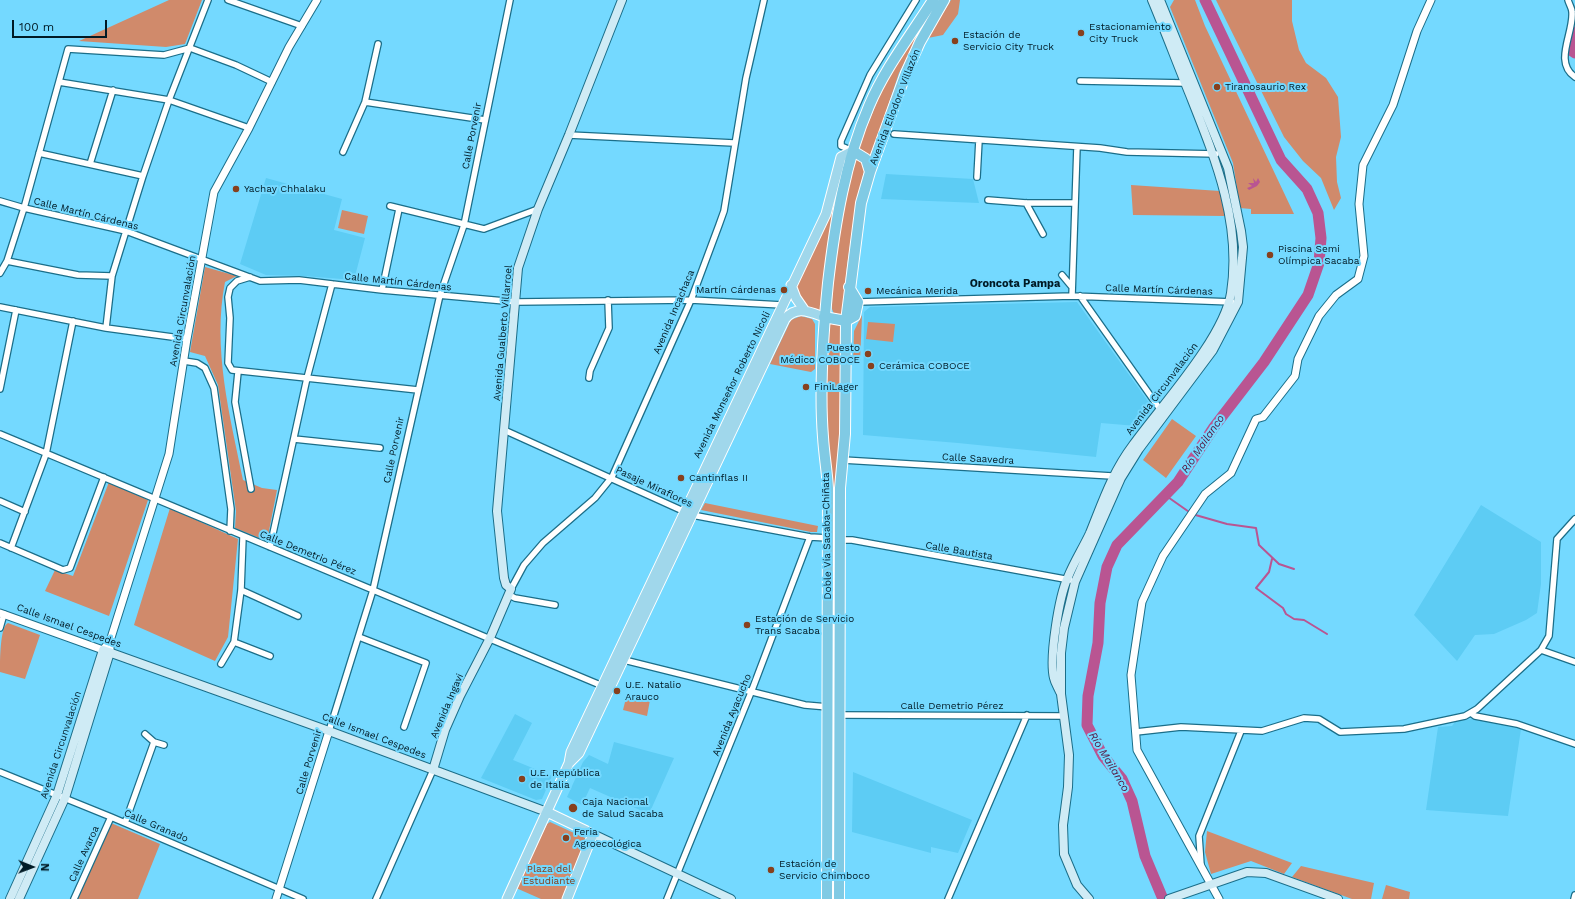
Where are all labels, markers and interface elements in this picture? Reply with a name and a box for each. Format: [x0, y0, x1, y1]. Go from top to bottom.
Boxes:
scale bar [14, 12, 109, 38]
text: 100 m [19, 20, 54, 34]
place label: Estacionamiento City Truck [1089, 21, 1171, 44]
marker: Estacionamiento City Truck [1076, 28, 1086, 38]
place label: Estación de Servicio City Truck [963, 29, 1054, 52]
marker: Estación de Servicio City Truck [950, 36, 960, 46]
street label: Avenida Eliodoro Villazón [867, 47, 923, 167]
place label: Tiranosaurio Rex [1225, 81, 1306, 93]
marker: Tiranosaurio Rex [1212, 82, 1222, 92]
street label: Calle Porvenir [460, 102, 484, 170]
place label: Yachay Chhalaku [244, 183, 326, 195]
marker: Yachay Chhalaku [231, 184, 241, 194]
street label: Calle Martín Cárdenas [32, 195, 140, 233]
place label: Piscina Semi Olímpica Sacaba [1278, 243, 1359, 266]
marker: Piscina Semi Olímpica Sacaba [1265, 250, 1275, 260]
street label: Avenida Circunvalación [167, 255, 199, 367]
street label: Avenida Gualberto Villarroel [491, 264, 515, 402]
street label: Avenida Incachaca [651, 268, 697, 356]
street label: Calle Martín Cárdenas [344, 270, 452, 294]
district label: Oroncota Pampa [970, 277, 1060, 291]
street label: Calle Martín Cárdenas [1105, 282, 1213, 298]
place label: Martín Cárdenas [696, 284, 776, 296]
marker: Martín Cárdenas [779, 285, 789, 295]
place label: Mecánica Merida [876, 285, 958, 297]
marker: Mecánica Merida [863, 286, 873, 296]
street label: Avenida Monseñor Roberto Nicoli [691, 310, 773, 460]
street label: Avenida Circunvalación [1123, 340, 1201, 438]
place label: Puesto Médico COBOCE [780, 342, 860, 366]
marker: Puesto Médico COBOCE [863, 349, 873, 359]
place label: Cerámica COBOCE [879, 360, 970, 372]
marker: Cerámica COBOCE [866, 361, 876, 371]
place label: FiniLager [814, 381, 858, 393]
marker: FiniLager [801, 382, 811, 392]
water label: Río Mailanco [1179, 412, 1227, 476]
street label: Calle Porvenir [381, 416, 407, 484]
street label: Calle Saavedra [942, 451, 1014, 467]
street label: Pasaje Miraflores [614, 464, 694, 510]
place label: Cantinflas II [689, 472, 748, 484]
street label: Doble Vía Sacaba-Chiñata [820, 472, 834, 600]
marker: Cantinflas II [676, 473, 686, 483]
street label: Calle Demetrio Pérez [258, 528, 358, 578]
street label: Calle Bautista [924, 539, 994, 563]
street label: Calle Ismael Cespedes [15, 601, 123, 651]
place label: Estación de Servicio Trans Sacaba [755, 613, 854, 636]
marker: Estación de Servicio Trans Sacaba [742, 620, 752, 630]
street label: Avenida Ingavi [428, 672, 466, 740]
street label: Avenida Ayacucho [710, 672, 754, 758]
place label: U.E. Natalio Arauco [625, 679, 681, 702]
marker: U.E. Natalio Arauco [612, 686, 622, 696]
street label: Avenida Circunvalación [38, 690, 84, 800]
street label: Calle Demetrio Pérez [900, 700, 1004, 712]
street label: Calle Ismael Cespedes [320, 711, 428, 761]
street label: Calle Porvenir [293, 728, 325, 796]
water label: Río Mailanco [1086, 730, 1132, 794]
place label: U.E. República de Italia [530, 767, 600, 790]
marker: U.E. República de Italia [517, 774, 527, 784]
place label: Caja Nacional de Salud Sacaba [582, 796, 663, 820]
marker: Caja Nacional de Salud Sacaba [567, 802, 579, 814]
street label: Calle Granado [122, 807, 190, 845]
street label: Calle Avaroa [66, 824, 102, 884]
place label: Feria Agroecológica [574, 826, 642, 850]
marker: Feria Agroecológica [561, 833, 571, 843]
north arrow [12, 847, 52, 887]
place label: Estación de Servicio Chimboco [779, 858, 870, 882]
text: N [38, 863, 51, 871]
park label: Plaza del Estudiante [523, 863, 575, 886]
marker: Estación de Servicio Chimboco [766, 865, 776, 875]

